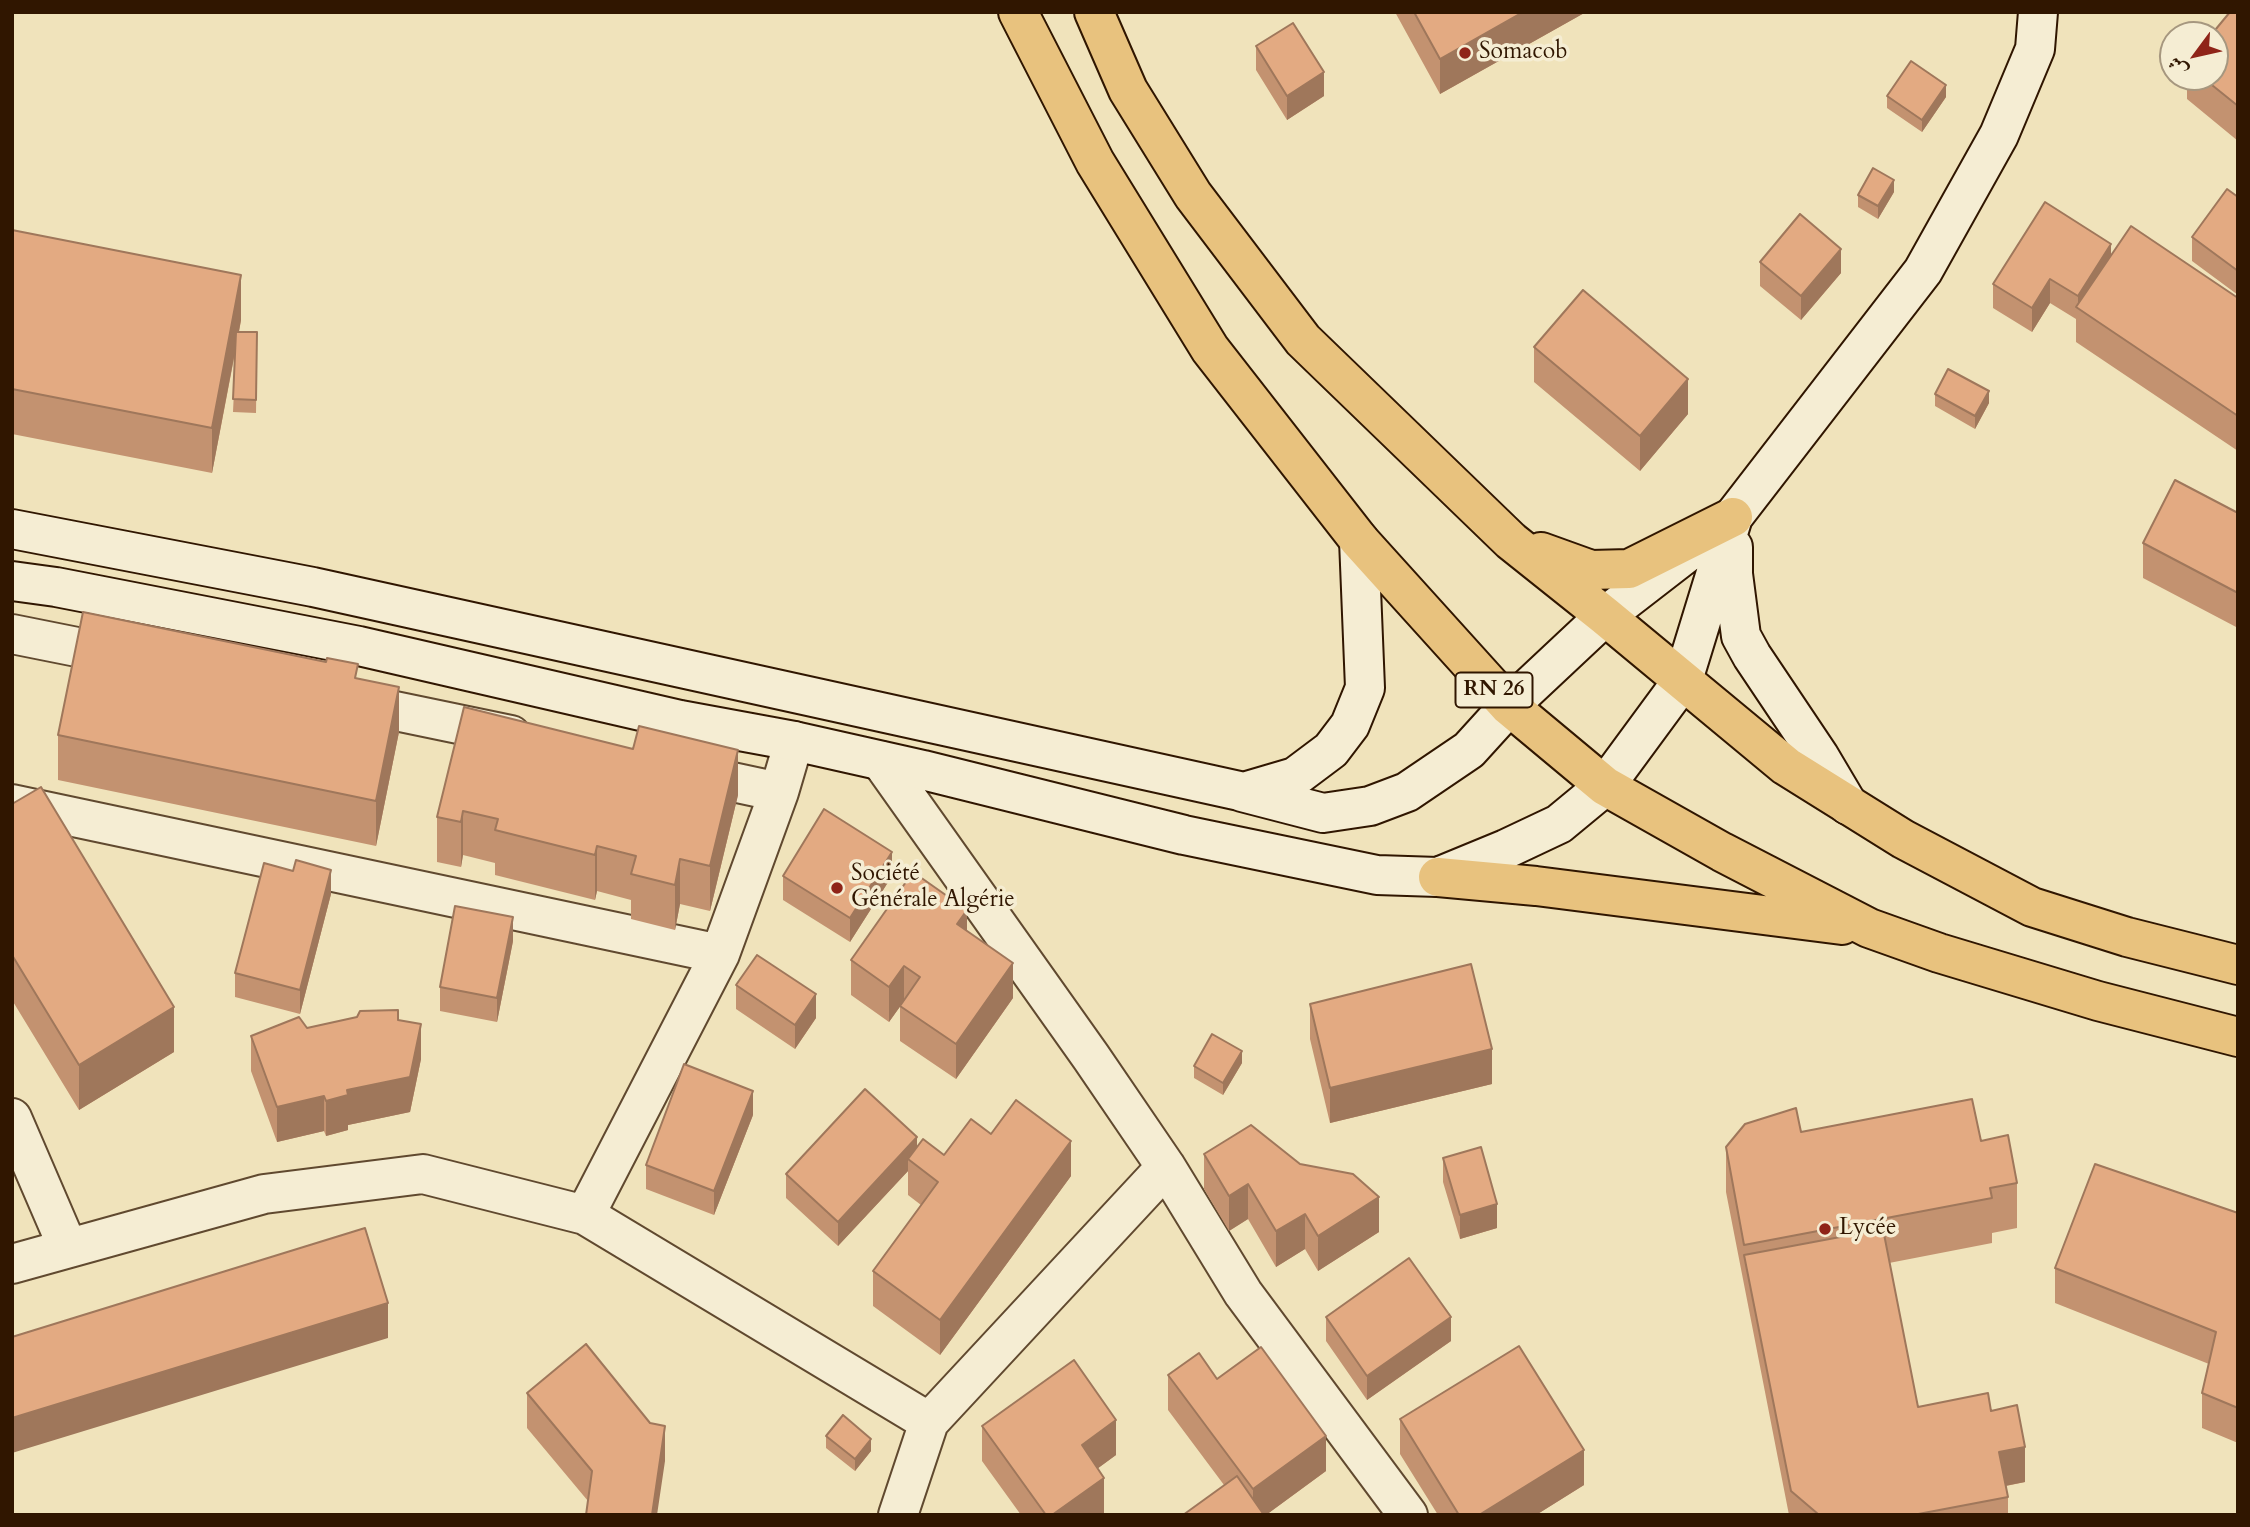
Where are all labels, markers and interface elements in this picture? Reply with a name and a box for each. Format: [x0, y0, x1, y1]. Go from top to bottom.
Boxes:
north arrow [2159, 21, 2229, 91]
place label: Somacob [1479, 39, 1568, 67]
marker: Somacob [1457, 45, 1473, 61]
text: ش [2162, 51, 2194, 81]
road number: RN 26 [1456, 672, 1532, 708]
place label: Société Générale Algérie [851, 861, 1015, 915]
marker: Société Générale Algérie [829, 880, 845, 896]
place label: Lycée [1839, 1215, 1896, 1243]
marker: Lycée [1817, 1221, 1833, 1237]

